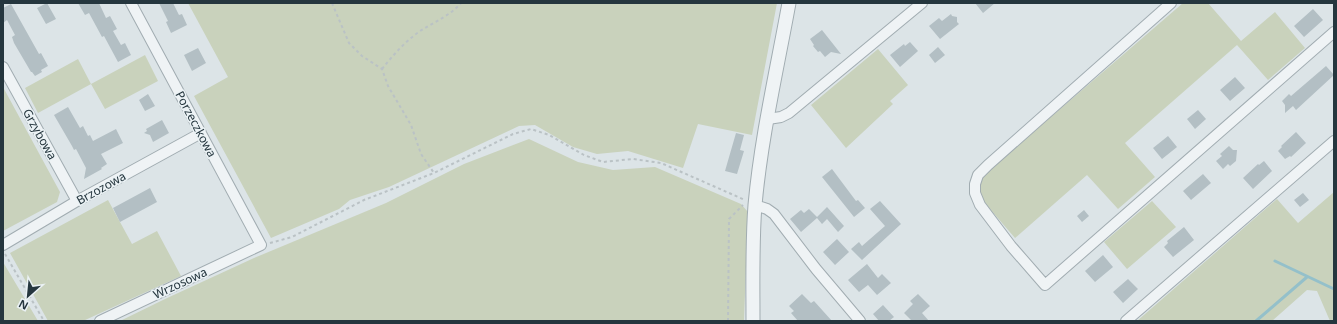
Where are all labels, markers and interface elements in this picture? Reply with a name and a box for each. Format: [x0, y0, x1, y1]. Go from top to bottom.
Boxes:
street label: Porzeczkowa [171, 88, 221, 160]
street label: Grzybowa [19, 105, 61, 163]
street label: Brzozowa [73, 167, 129, 209]
street label: Wrzosowa [150, 263, 210, 303]
north arrow [8, 276, 48, 316]
text: N [16, 297, 31, 314]

